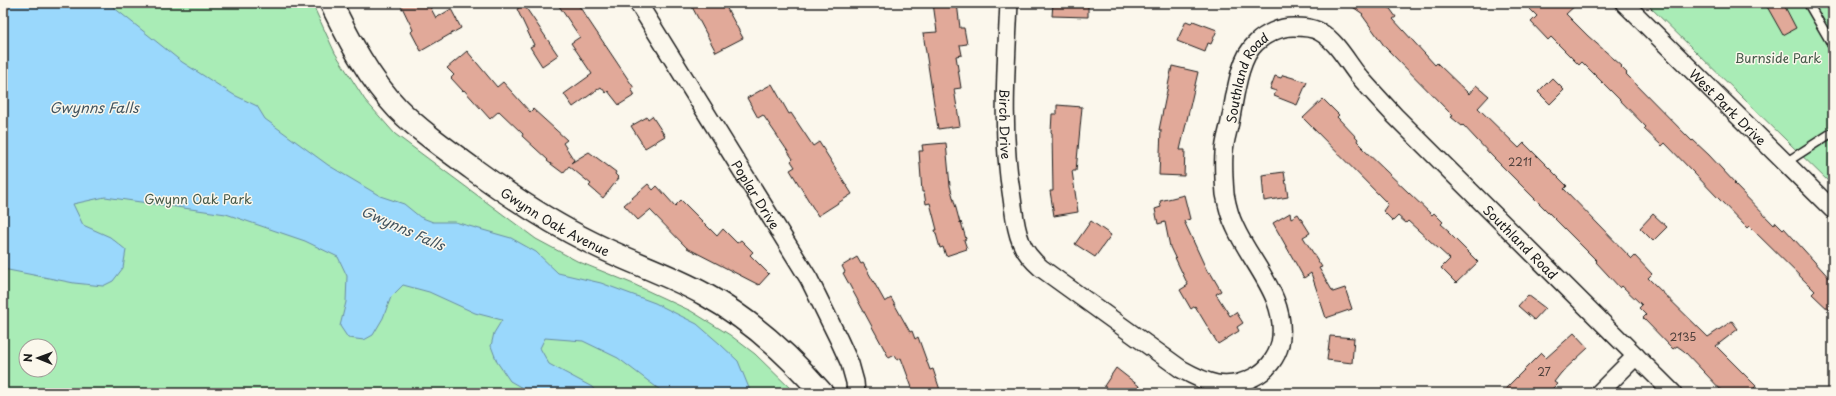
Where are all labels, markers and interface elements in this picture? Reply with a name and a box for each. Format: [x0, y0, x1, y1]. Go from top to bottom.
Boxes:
street label: Southland Road [1221, 27, 1272, 125]
park label: Burnside Park [1735, 48, 1821, 67]
street label: West Park Drive [1686, 64, 1771, 149]
street label: Birch Drive [996, 88, 1017, 160]
water label: Gwynns Falls [49, 97, 140, 118]
house number: 2211 [1508, 153, 1532, 170]
street label: Poplar Drive [728, 156, 785, 232]
street label: Gwynn Oak Avenue [497, 182, 613, 260]
park label: Gwynn Oak Park [144, 189, 252, 208]
water label: Gwynns Falls [358, 200, 449, 256]
street label: Southland Road [1480, 200, 1563, 283]
house number: 2135 [1670, 328, 1696, 345]
north arrow [18, 338, 58, 378]
text: N [19, 353, 36, 362]
house number: 27 [1537, 363, 1551, 380]

